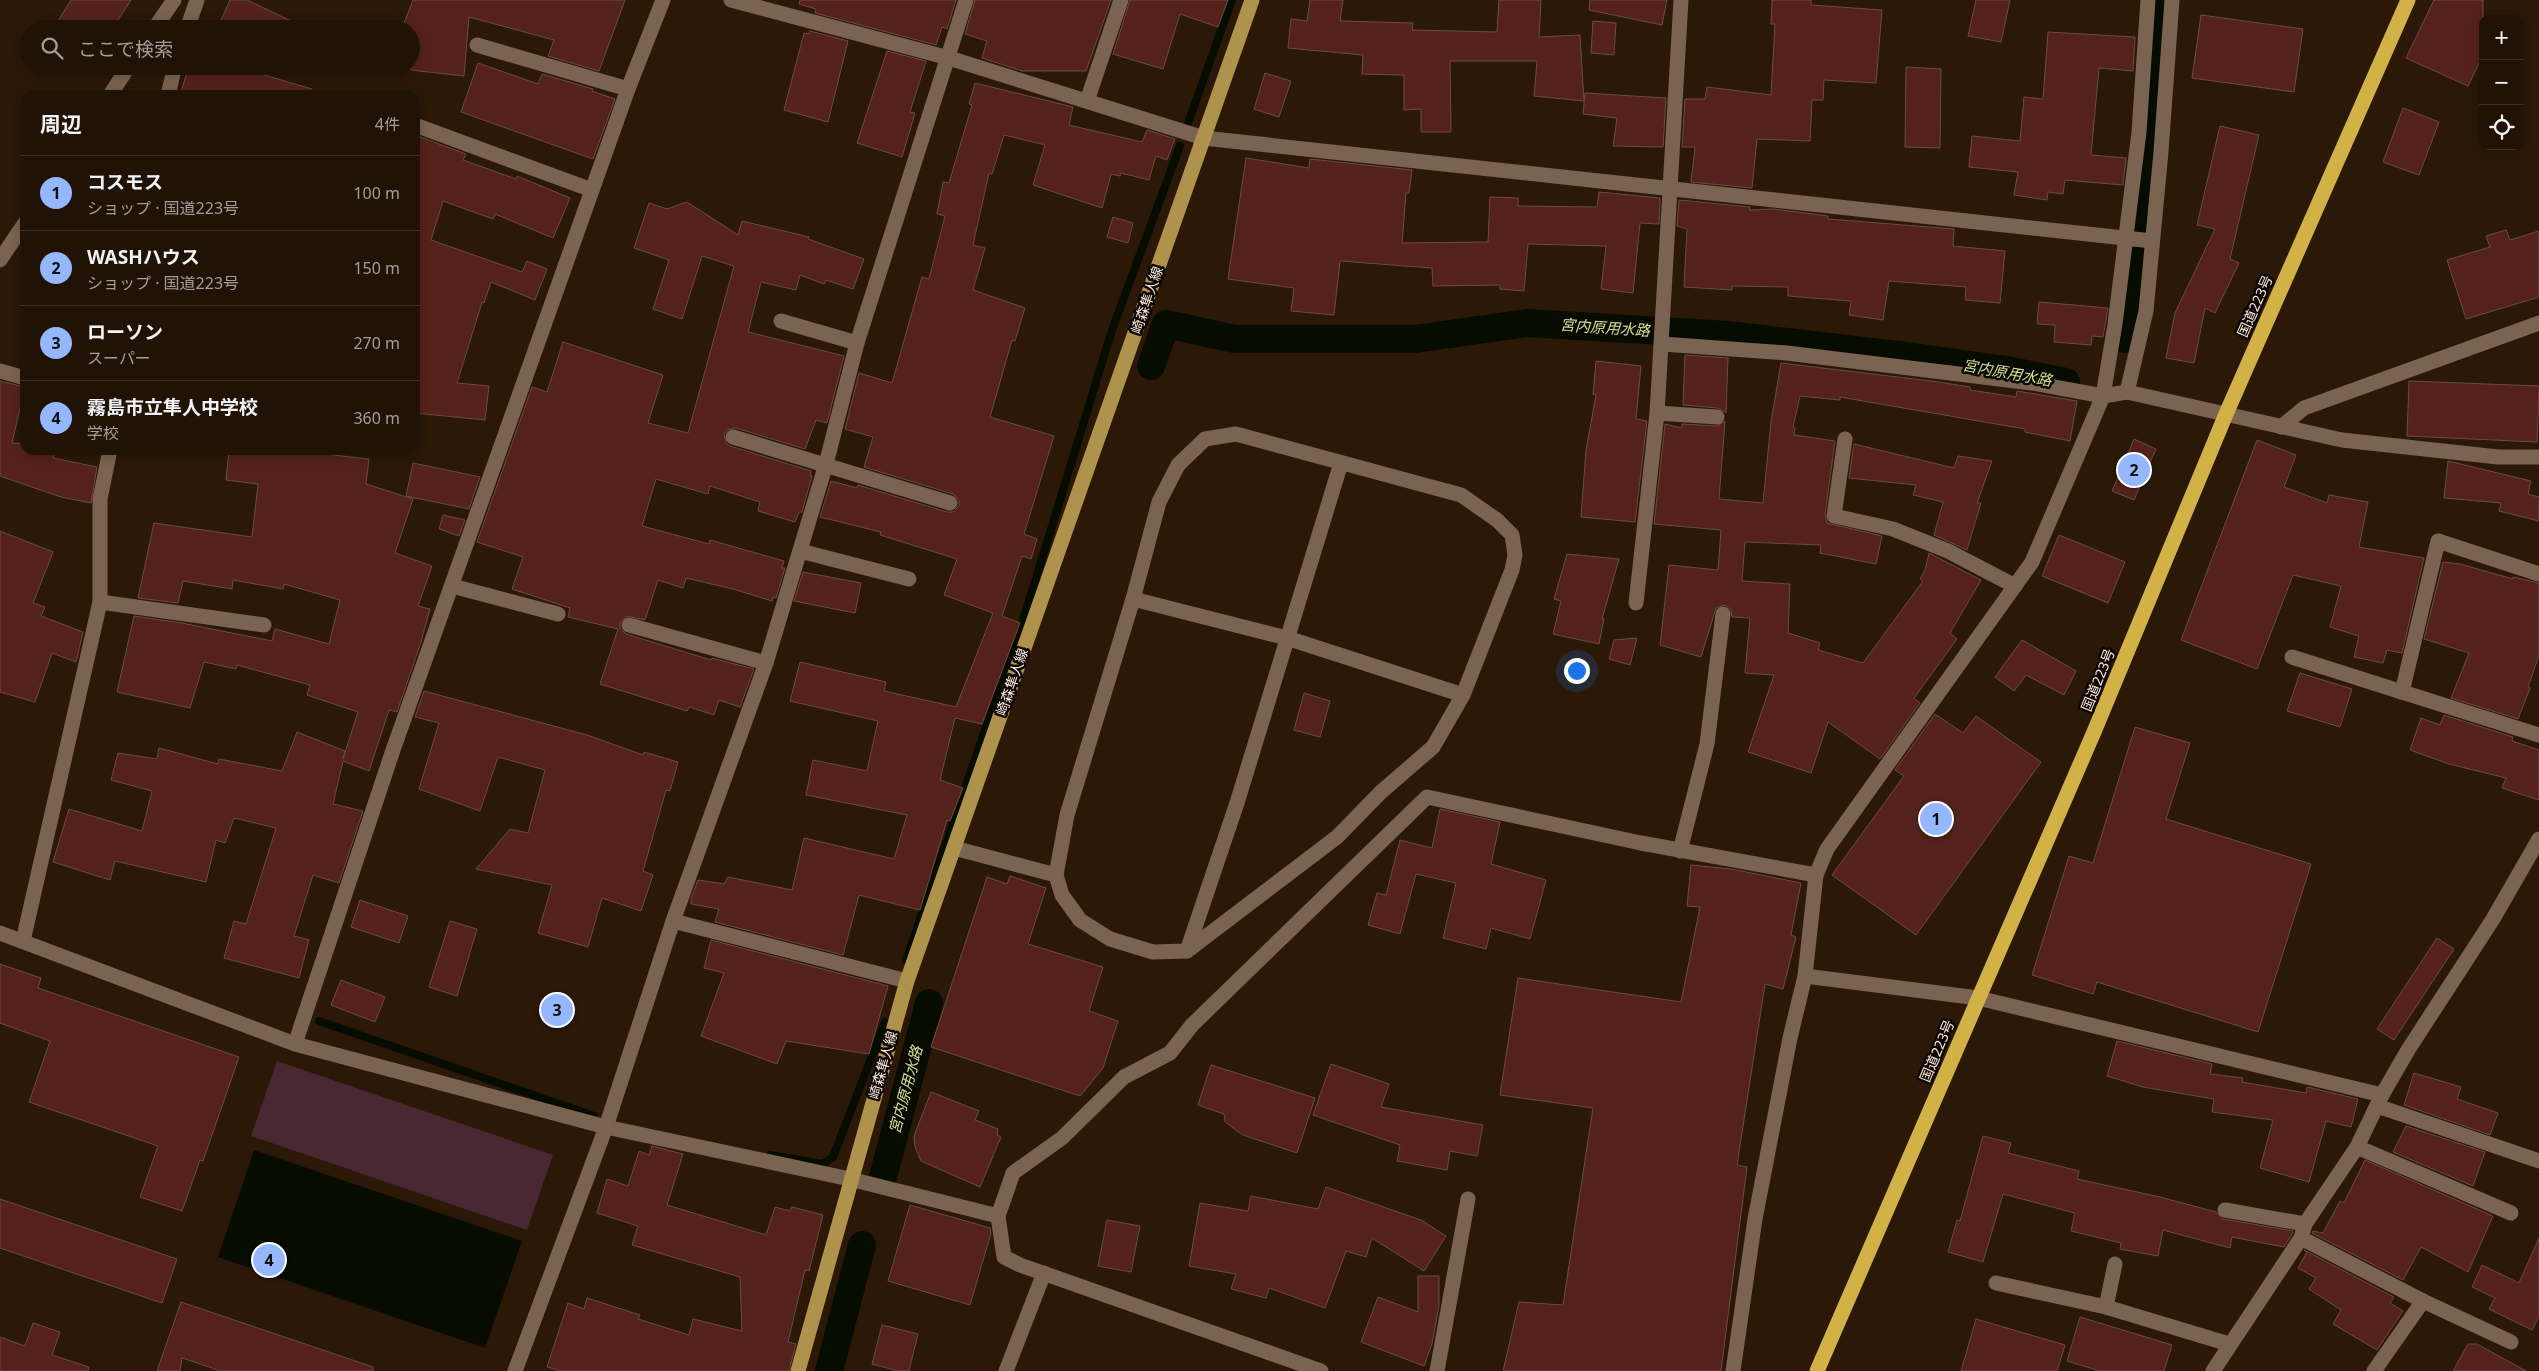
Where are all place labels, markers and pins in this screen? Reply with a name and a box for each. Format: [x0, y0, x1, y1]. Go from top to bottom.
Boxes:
pin: 2 [2118, 451, 2150, 489]
pin: 1 [1920, 800, 1952, 838]
pin: 3 [541, 991, 573, 1029]
pin: 4 [253, 1241, 285, 1279]

